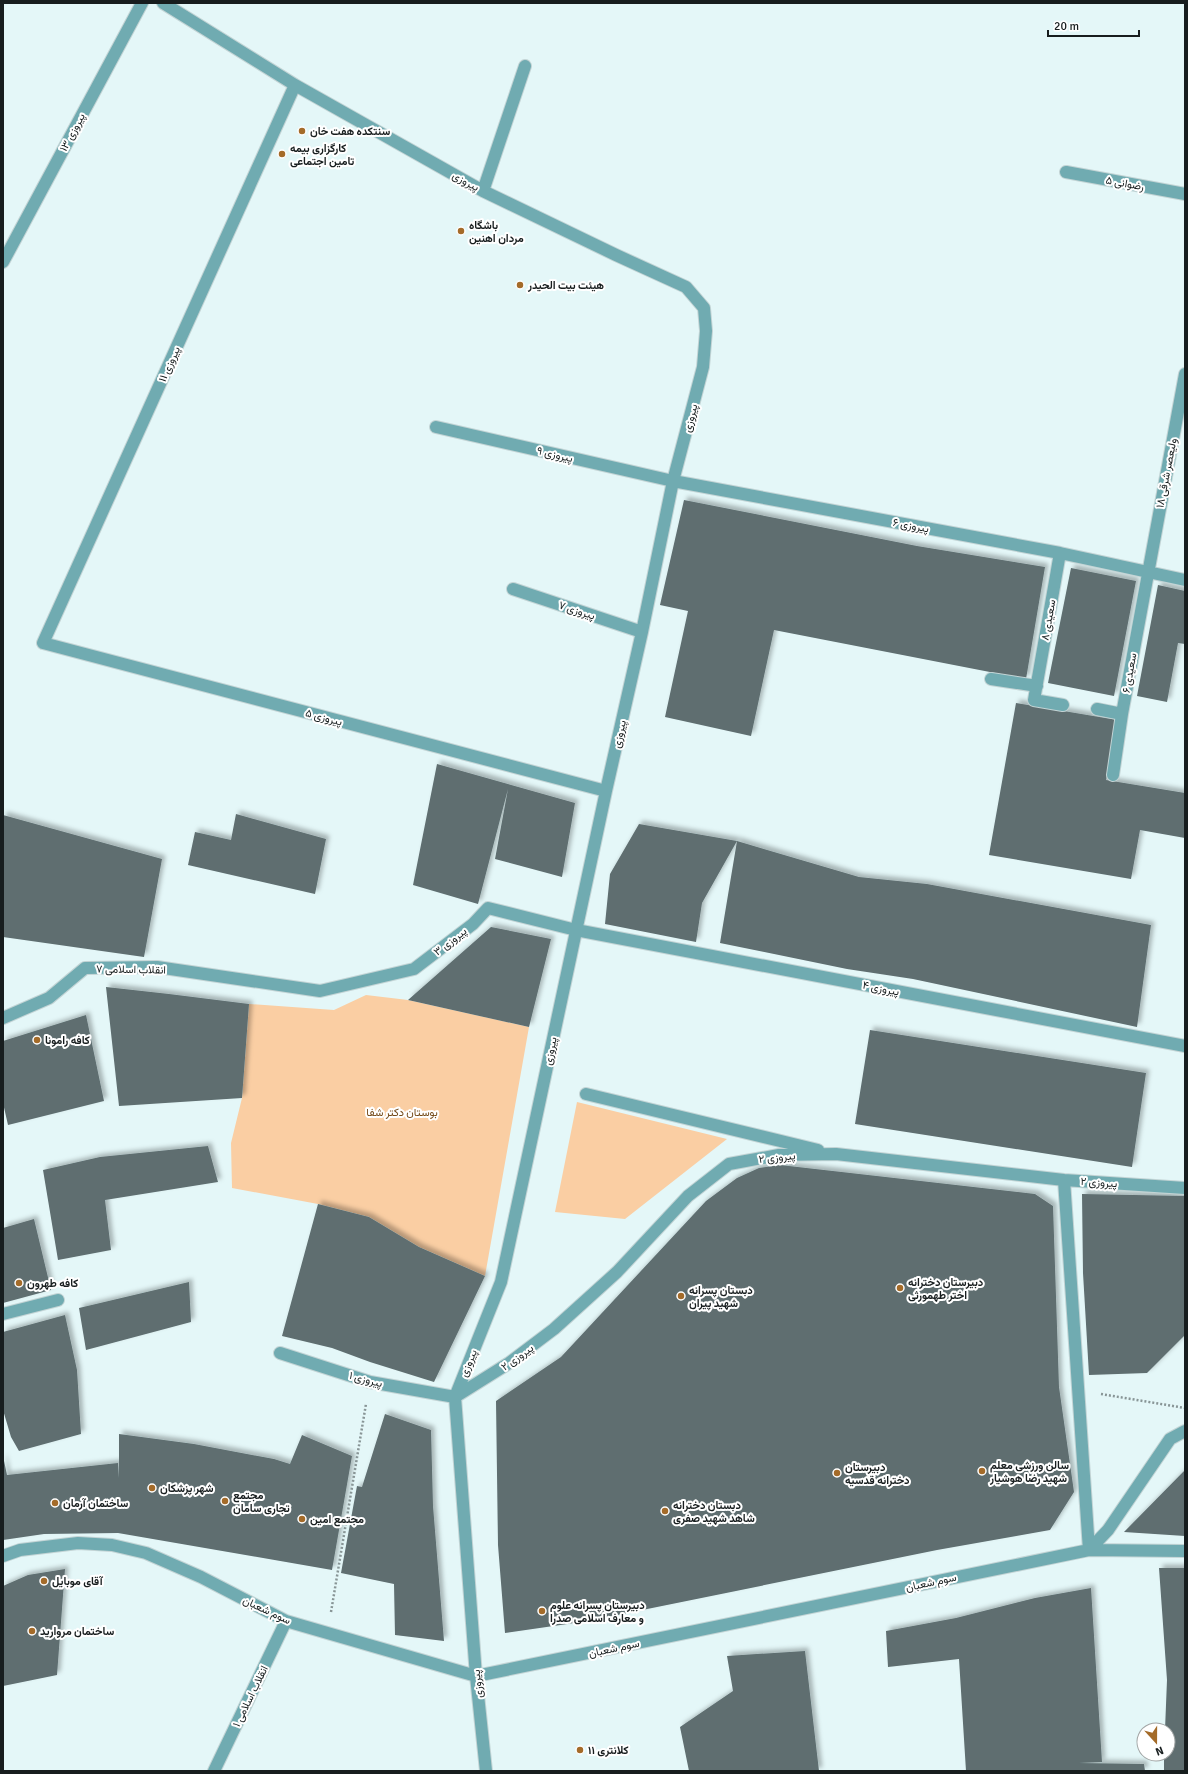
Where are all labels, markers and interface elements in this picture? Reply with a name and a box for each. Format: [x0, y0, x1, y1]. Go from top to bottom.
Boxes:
scale bar [1048, 12, 1139, 38]
text: 20 m [1054, 19, 1079, 34]
street label: پیروزی ۱۳ [57, 111, 89, 154]
place label: سنتکده هفت خان [310, 125, 390, 138]
marker: سنتکده هفت خان [297, 126, 307, 136]
place label: کارگزاری بیمه تامین اجتماعی [290, 142, 355, 168]
marker: کارگزاری بیمه تامین اجتماعی [277, 149, 287, 159]
street label: پیروزی [450, 169, 482, 195]
street label: رضوانی ۵ [1105, 174, 1145, 193]
place label: باشگاه مردان اهنین [469, 219, 524, 245]
marker: باشگاه مردان اهنین [456, 226, 466, 236]
place label: هیئت بیت الحیدر [527, 279, 604, 292]
marker: هیئت بیت الحیدر [515, 280, 525, 290]
street label: پیروزی ۱۱ [156, 344, 184, 384]
street label: پیروزی [680, 402, 701, 434]
street label: ولیعصر شرقی ۱۸ [1153, 437, 1180, 509]
street label: پیروزی ۹ [535, 444, 574, 466]
street label: پیروزی ۶ [892, 516, 930, 536]
street label: پیروزی ۷ [557, 598, 597, 623]
street label: سعیدی ۸ [1038, 598, 1059, 642]
street label: سعیدی ۶ [1120, 652, 1139, 694]
street label: پیروزی ۵ [304, 706, 344, 730]
street label: پیروزی [610, 718, 630, 750]
street label: پیروزی ۳ [431, 924, 470, 959]
street label: انقلاب اسلامی ۷ [96, 962, 166, 977]
street label: پیروزی ۴ [861, 979, 901, 999]
place label: کافه رامونا [45, 1034, 90, 1047]
marker: کافه رامونا [32, 1035, 42, 1045]
street label: پیروزی [541, 1036, 561, 1067]
park label: بوستان دکتر شفا [366, 1106, 438, 1119]
street label: پیروزی ۲ [758, 1149, 796, 1167]
street label: پیروزی ۲ [1080, 1175, 1118, 1191]
place label: دبیرستان دخترانه اختر طهمورثی [908, 1276, 984, 1302]
place label: کافه طهرون [27, 1277, 78, 1290]
marker: کافه طهرون [14, 1278, 24, 1288]
marker: دبیرستان دخترانه اختر طهمورثی [895, 1283, 905, 1293]
place label: دبستان پسرانه شهید پیران [689, 1284, 753, 1311]
marker: دبستان پسرانه شهید پیران [676, 1291, 686, 1301]
street label: پیروزی ۲ [499, 1341, 537, 1374]
street label: پیروزی [457, 1347, 481, 1379]
street label: پیروزی ۱ [347, 1369, 384, 1391]
place label: سالن ورزشی معلم شهید رضا هوشیار [989, 1459, 1069, 1485]
place label: دبیرستان دخترانه قدسیه [845, 1461, 910, 1487]
marker: سالن ورزشی معلم شهید رضا هوشیار [977, 1466, 987, 1476]
marker: دبیرستان دخترانه قدسیه [832, 1468, 842, 1478]
place label: شهر پزشکان [160, 1482, 214, 1496]
marker: شهر پزشکان [147, 1483, 157, 1493]
place label: مجتمع تجاری سامان [233, 1489, 290, 1515]
marker: مجتمع تجاری سامان [220, 1496, 230, 1506]
place label: ساختمان آرمان [63, 1497, 128, 1510]
marker: ساختمان آرمان [50, 1498, 60, 1508]
place label: دبستان دخترانه شاهد شهید صفری [673, 1499, 755, 1525]
marker: دبستان دخترانه شاهد شهید صفری [660, 1506, 670, 1516]
place label: مجتمع امین [310, 1513, 364, 1527]
marker: مجتمع امین [297, 1514, 307, 1524]
street label: سوم شعبان [904, 1571, 958, 1595]
place label: آقای موبایل [52, 1575, 104, 1588]
marker: آقای موبایل [39, 1576, 49, 1586]
street label: سوم شعبان [240, 1594, 293, 1628]
place label: دبیرستان پسرانه علوم و معارف اسلامی صدرا [550, 1599, 645, 1625]
marker: دبیرستان پسرانه علوم و معارف اسلامی صدرا [537, 1606, 547, 1616]
place label: ساختمان مروارید [40, 1625, 114, 1638]
marker: ساختمان مروارید [27, 1626, 37, 1636]
street label: سوم شعبان [587, 1637, 641, 1661]
street label: انقلاب اسلامی ۱ [230, 1663, 271, 1729]
street label: پیروزی [470, 1669, 486, 1699]
north arrow [1136, 1722, 1176, 1762]
text: N [1154, 1743, 1165, 1758]
place label: کلانتری ۱۱ [588, 1744, 628, 1757]
marker: کلانتری ۱۱ [575, 1745, 585, 1755]

